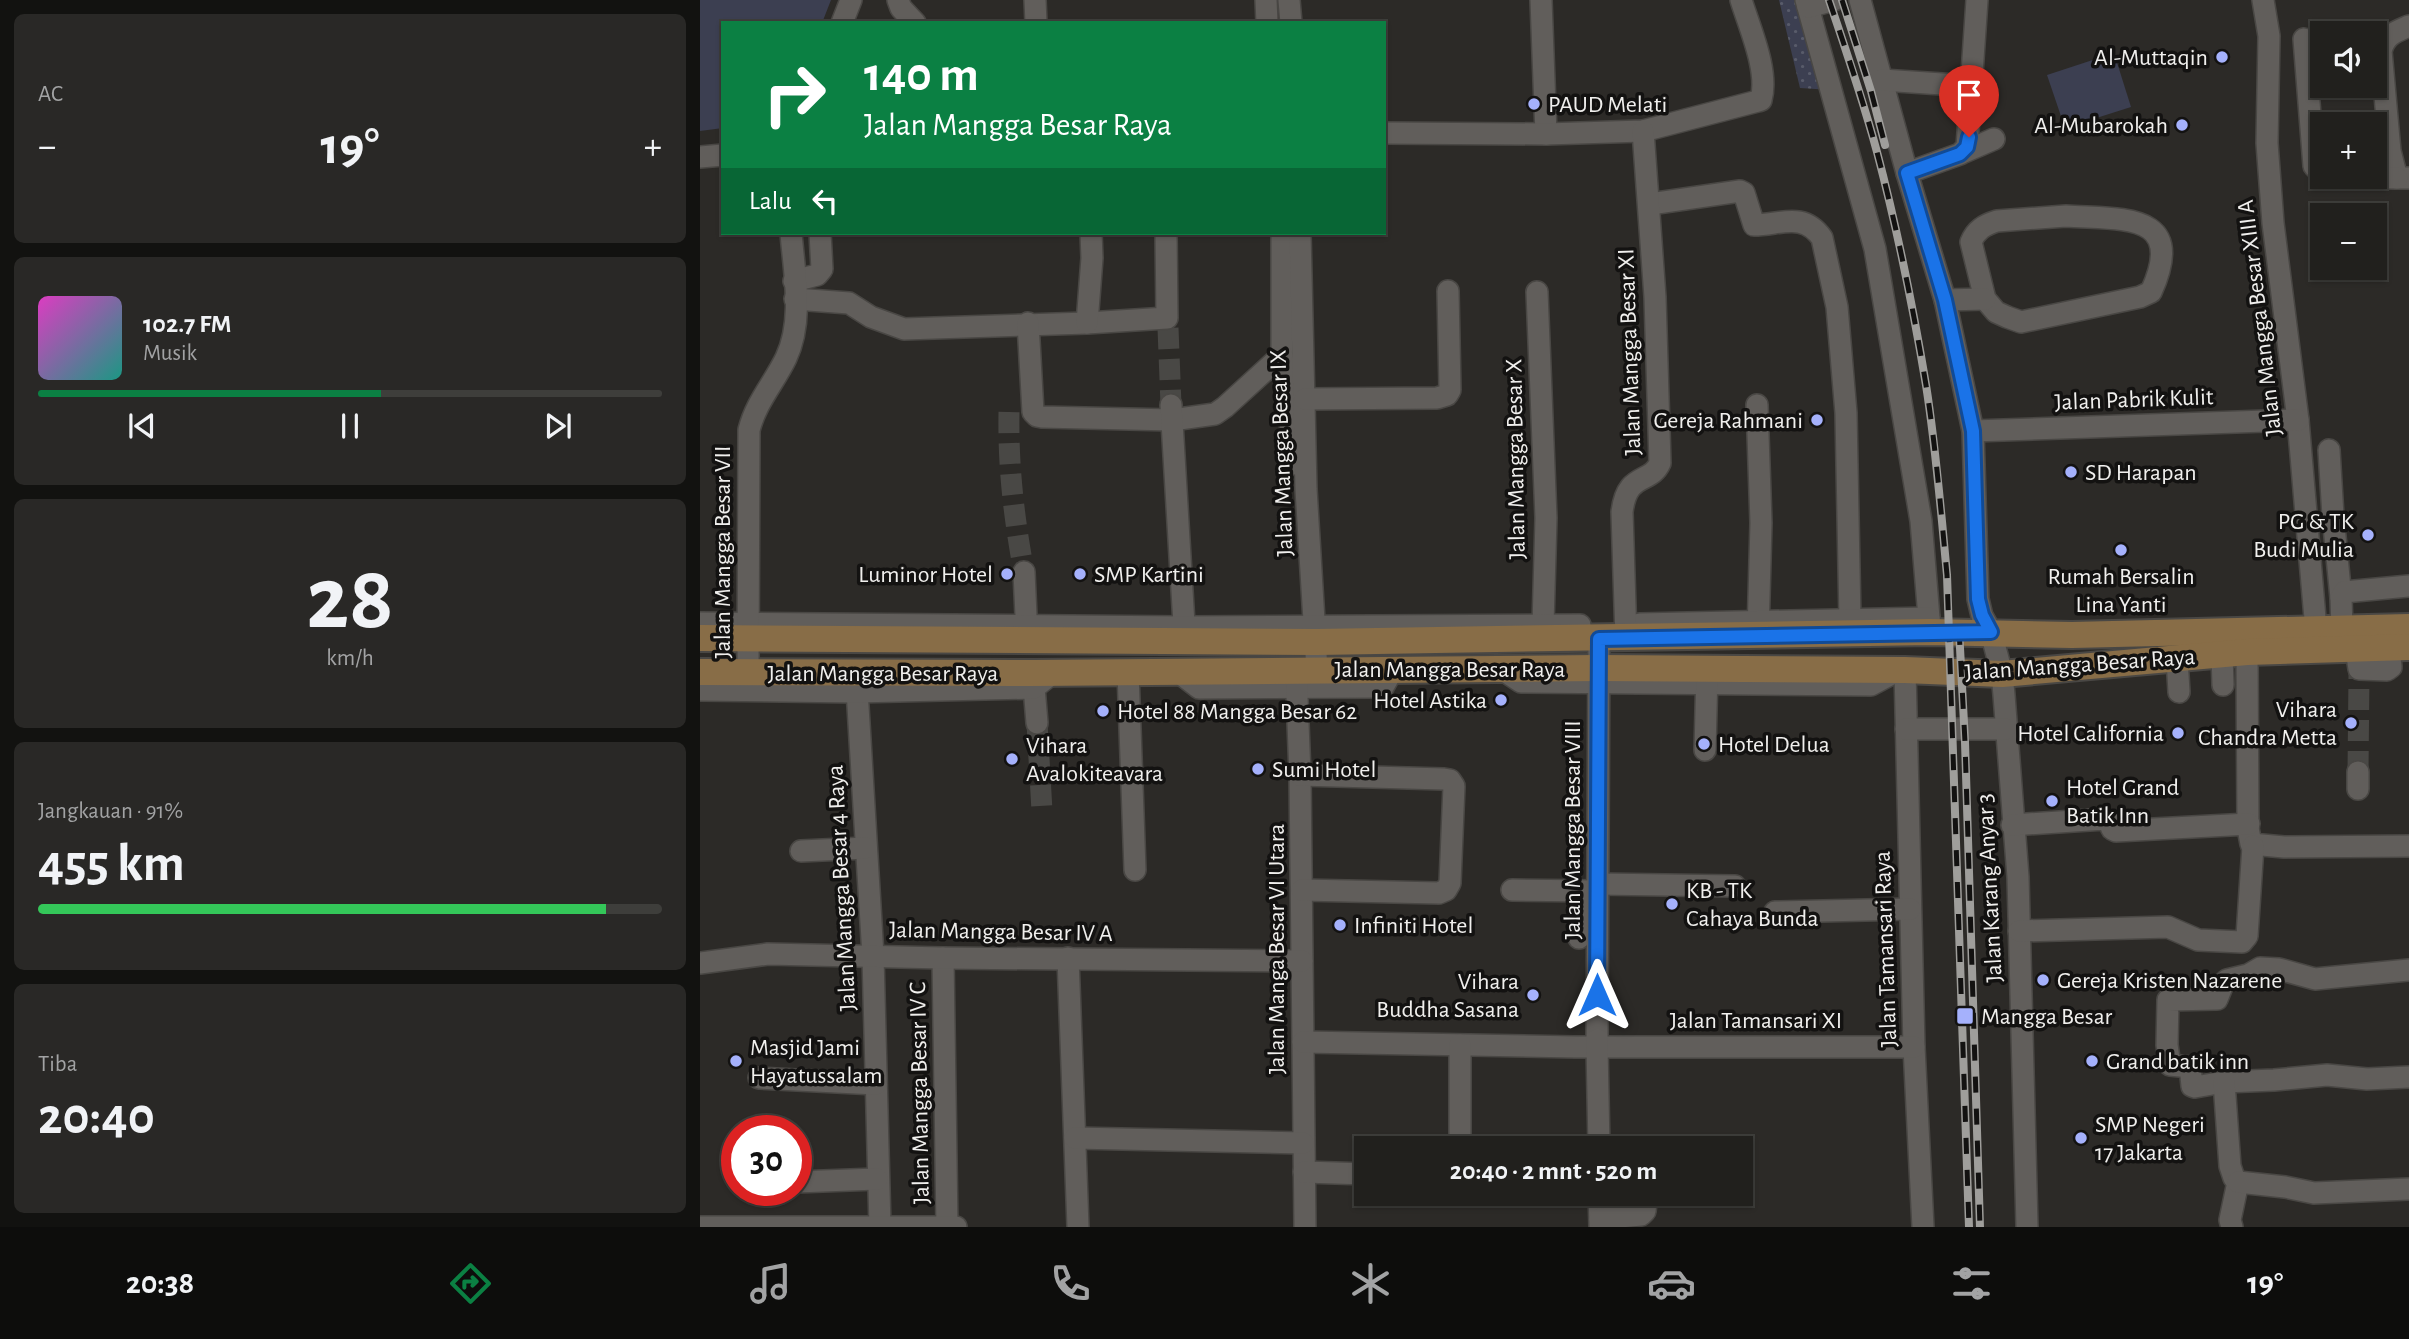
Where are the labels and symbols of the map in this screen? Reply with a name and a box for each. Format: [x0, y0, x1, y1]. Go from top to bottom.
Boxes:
place label: Al-Muttaqin [2094, 46, 2208, 70]
marker: Al-Muttaqin [2214, 49, 2230, 65]
pin [1939, 65, 1999, 137]
place label: PAUD Melati [1548, 93, 1667, 117]
marker: PAUD Melati [1526, 96, 1542, 112]
place label: Al-Mubarokah [2034, 114, 2168, 138]
marker: Al-Mubarokah [2174, 117, 2190, 133]
street label: Jalan Mangga Besar XIII A [2234, 198, 2286, 437]
street label: Jalan Mangga Besar XI [1614, 248, 1646, 456]
street label: Jalan Mangga Besar IX [1266, 349, 1298, 557]
street label: Jalan Mangga Besar X [1502, 358, 1530, 559]
street label: Jalan Pabrik Kulit [2054, 385, 2214, 415]
place label: Gereja Rahmani [1653, 409, 1803, 433]
marker: Gereja Rahmani [1809, 412, 1825, 428]
street label: Jalan Mangga Besar VII [711, 446, 735, 658]
place label: SD Harapan [2085, 461, 2197, 485]
marker: SD Harapan [2063, 464, 2079, 480]
place label: PG & TK Budi Mulia [2253, 510, 2355, 562]
marker: PG & TK Budi Mulia [2360, 527, 2376, 543]
marker: Rumah Bersalin Lina Yanti [2113, 542, 2129, 558]
place label: Luminor Hotel [858, 563, 993, 587]
place label: SMP Kartini [1094, 563, 1204, 587]
place label: Rumah Bersalin Lina Yanti [2047, 565, 2195, 617]
marker: Luminor Hotel [999, 566, 1015, 582]
marker: SMP Kartini [1072, 566, 1088, 582]
street label: Jalan Mangga Besar Raya [1964, 645, 2196, 685]
street label: Jalan Mangga Besar Raya [1335, 658, 1565, 682]
street label: Jalan Mangga Besar Raya [768, 662, 998, 686]
place label: Hotel Astika [1373, 689, 1487, 713]
marker: Hotel Astika [1493, 692, 1509, 708]
place label: Vihara Chandra Metta [2198, 698, 2337, 750]
place label: Hotel 88 Mangga Besar 62 [1117, 700, 1357, 724]
marker: Hotel 88 Mangga Besar 62 [1095, 703, 1111, 719]
marker: Vihara Chandra Metta [2343, 715, 2359, 731]
street label: Jalan Mangga Besar VIII [1561, 720, 1585, 940]
place label: Hotel California [2017, 722, 2164, 746]
marker: Hotel California [2170, 725, 2186, 741]
place label: Hotel Delua [1718, 733, 1830, 757]
place label: Vihara Avalokiteavara [1026, 734, 1163, 786]
marker: Hotel Delua [1696, 736, 1712, 752]
marker: Vihara Avalokiteavara [1004, 751, 1020, 767]
place label: Sumi Hotel [1272, 758, 1376, 782]
marker: Sumi Hotel [1250, 761, 1266, 777]
street label: Jalan Mangga Besar 4 Raya [824, 764, 860, 1012]
place label: Hotel Grand Batik Inn [2066, 776, 2179, 828]
street label: Jalan Karang Anyar 3 [1973, 793, 2007, 983]
marker: Hotel Grand Batik Inn [2044, 793, 2060, 809]
street label: Jalan Manga Besar VI Utara [1265, 824, 1289, 1074]
street label: Jalan Tamansari Raya [1871, 850, 1901, 1048]
place label: KB - TK Cahaya Bunda [1686, 879, 1819, 931]
marker: KB - TK Cahaya Bunda [1664, 896, 1680, 912]
place label: Infiniti Hotel [1354, 914, 1473, 938]
marker: Infiniti Hotel [1332, 917, 1348, 933]
street label: Jalan Mangga Besar IV A [889, 918, 1113, 946]
position arrow [1560, 958, 1634, 1032]
place label: Gereja Kristen Nazarene [2057, 969, 2282, 993]
place label: Vihara Buddha Sasana [1376, 970, 1519, 1022]
marker: Gereja Kristen Nazarene [2035, 972, 2051, 988]
street label: Jalan Mangga Besar IV C [906, 982, 934, 1204]
marker: Vihara Buddha Sasana [1525, 987, 1541, 1003]
place label: Mangga Besar [1981, 1005, 2112, 1029]
marker: Mangga Besar [1955, 1006, 1975, 1026]
street label: Jalan Tamansari XI [1670, 1009, 1842, 1033]
place label: Masjid Jami Hayatussalam [750, 1036, 882, 1088]
place label: Grand batik inn [2106, 1050, 2249, 1074]
marker: Masjid Jami Hayatussalam [728, 1053, 744, 1069]
marker: Grand batik inn [2084, 1053, 2100, 1069]
place label: SMP Negeri 17 Jakarta [2095, 1113, 2205, 1165]
speed limit sign: 30 [721, 1115, 812, 1206]
marker: SMP Negeri 17 Jakarta [2073, 1130, 2089, 1146]

